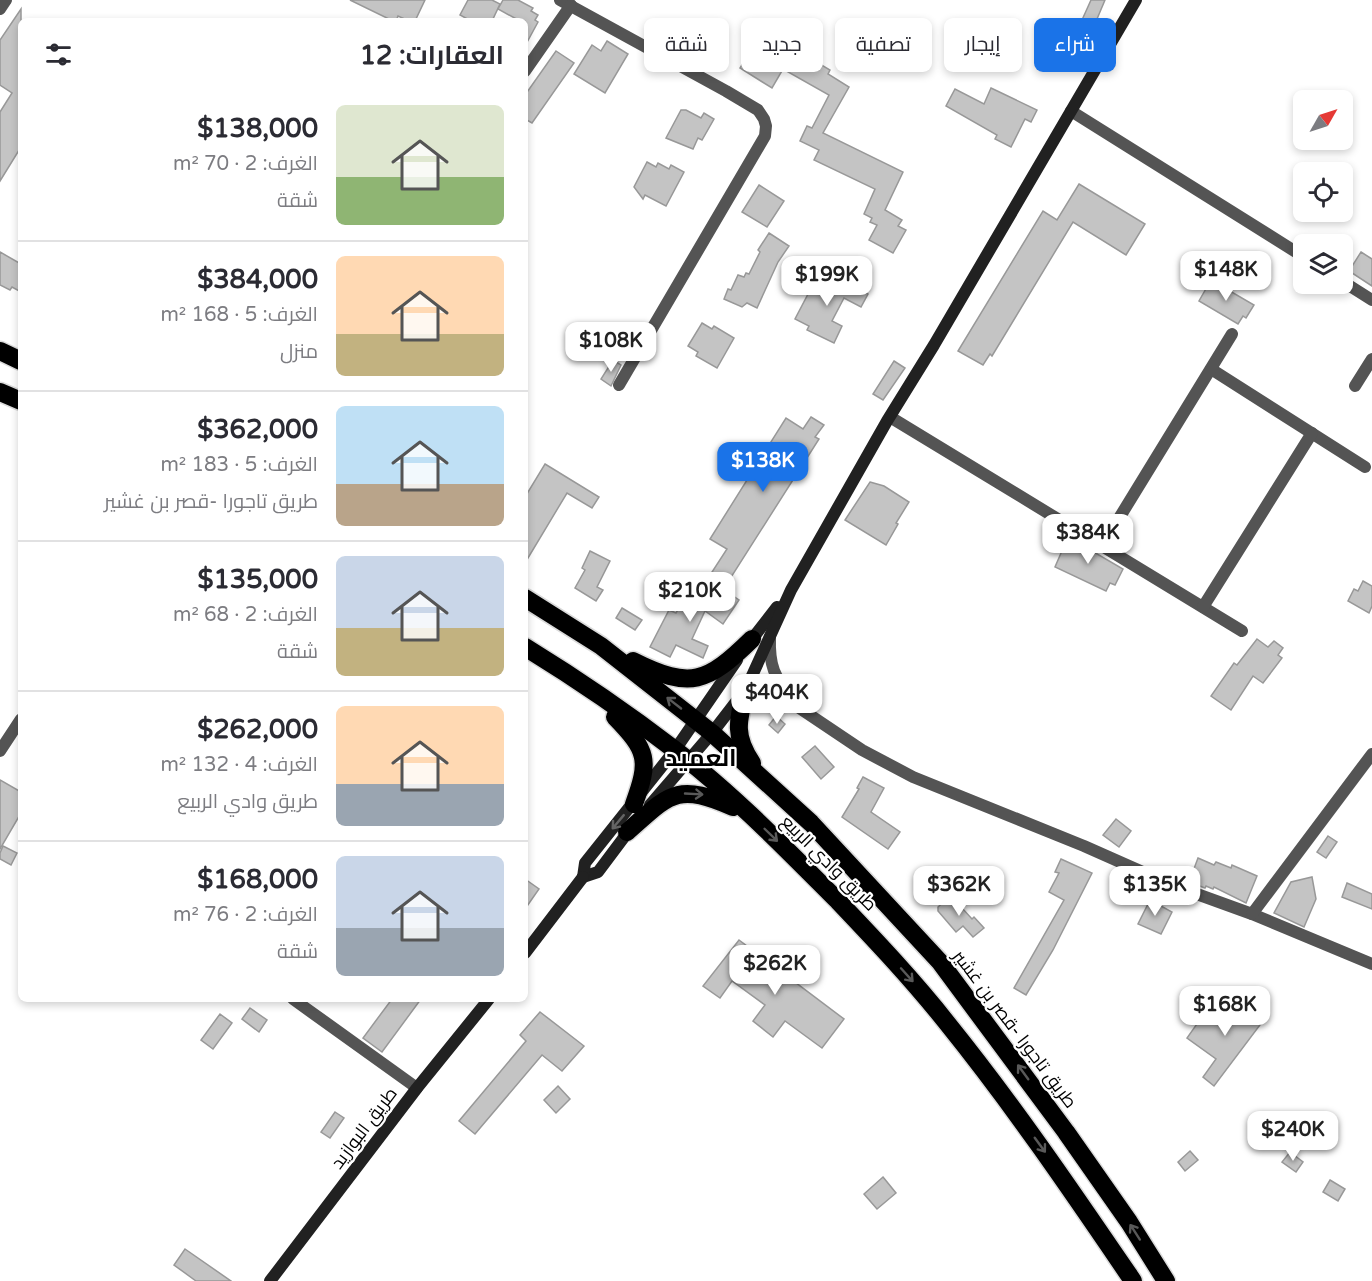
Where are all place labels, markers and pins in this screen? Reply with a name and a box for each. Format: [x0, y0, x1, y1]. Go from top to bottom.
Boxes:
pin: $148K [1184, 251, 1268, 302]
pin: $199K [785, 256, 869, 307]
pin: $108K [569, 322, 653, 373]
pin: $138K [721, 442, 805, 493]
pin: $384K [1046, 514, 1130, 565]
pin: $210K [648, 572, 732, 623]
pin: $404K [735, 674, 819, 725]
pin: $362K [917, 866, 1001, 917]
pin: $135K [1113, 866, 1197, 917]
pin: $262K [733, 945, 817, 996]
pin: $168K [1183, 986, 1267, 1037]
pin: $240K [1251, 1111, 1335, 1162]

